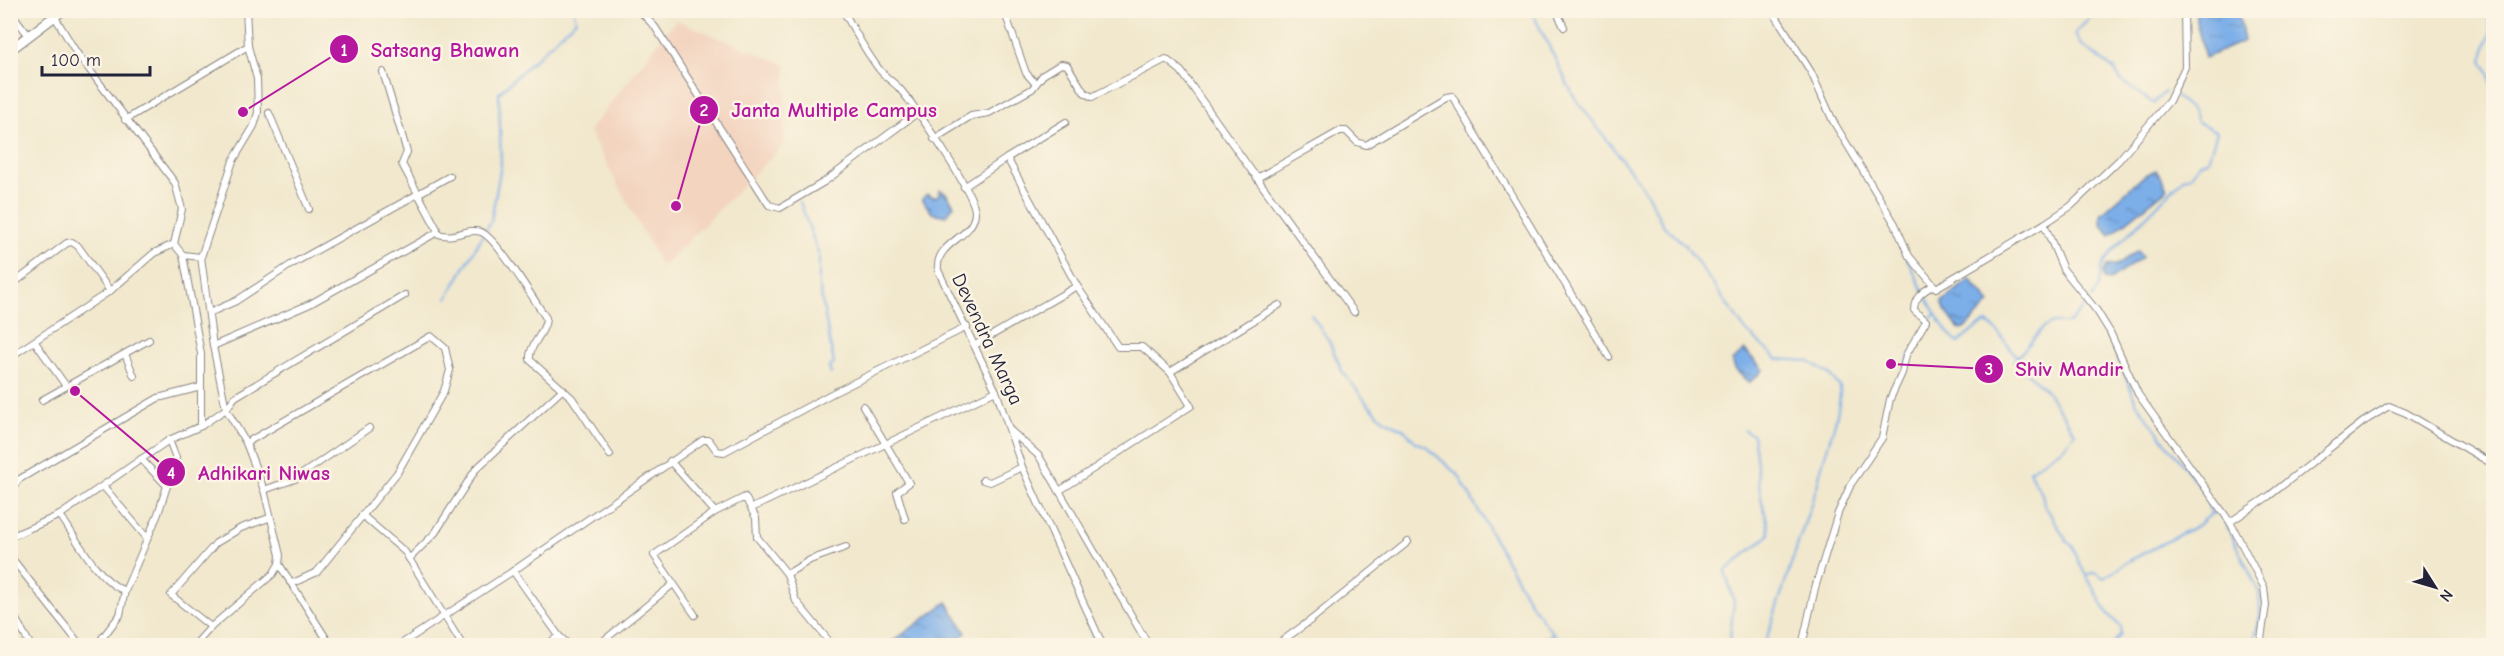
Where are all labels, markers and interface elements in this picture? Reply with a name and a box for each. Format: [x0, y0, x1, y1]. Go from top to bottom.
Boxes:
callout: Satsang Bhawan [329, 30, 532, 69]
text: Satsang Bhawan [371, 38, 519, 62]
scale bar [42, 39, 150, 77]
text: 1 [340, 40, 348, 61]
text: 100 m [51, 50, 101, 71]
callout: Janta Multiple Campus [689, 91, 949, 130]
text: Janta Multiple Campus [731, 98, 937, 122]
text: 2 [700, 100, 709, 121]
street label: Devendra Marga [947, 270, 1028, 408]
callout: Shiv Mandir [1974, 349, 2135, 388]
text: Shiv Mandir [2015, 357, 2123, 381]
text: 3 [1985, 359, 1993, 380]
callout: Adhikari Niwas [156, 453, 342, 492]
text: Adhikari Niwas [198, 461, 330, 485]
text: 4 [167, 463, 175, 484]
north arrow [2405, 557, 2465, 617]
text: N [2436, 586, 2457, 605]

